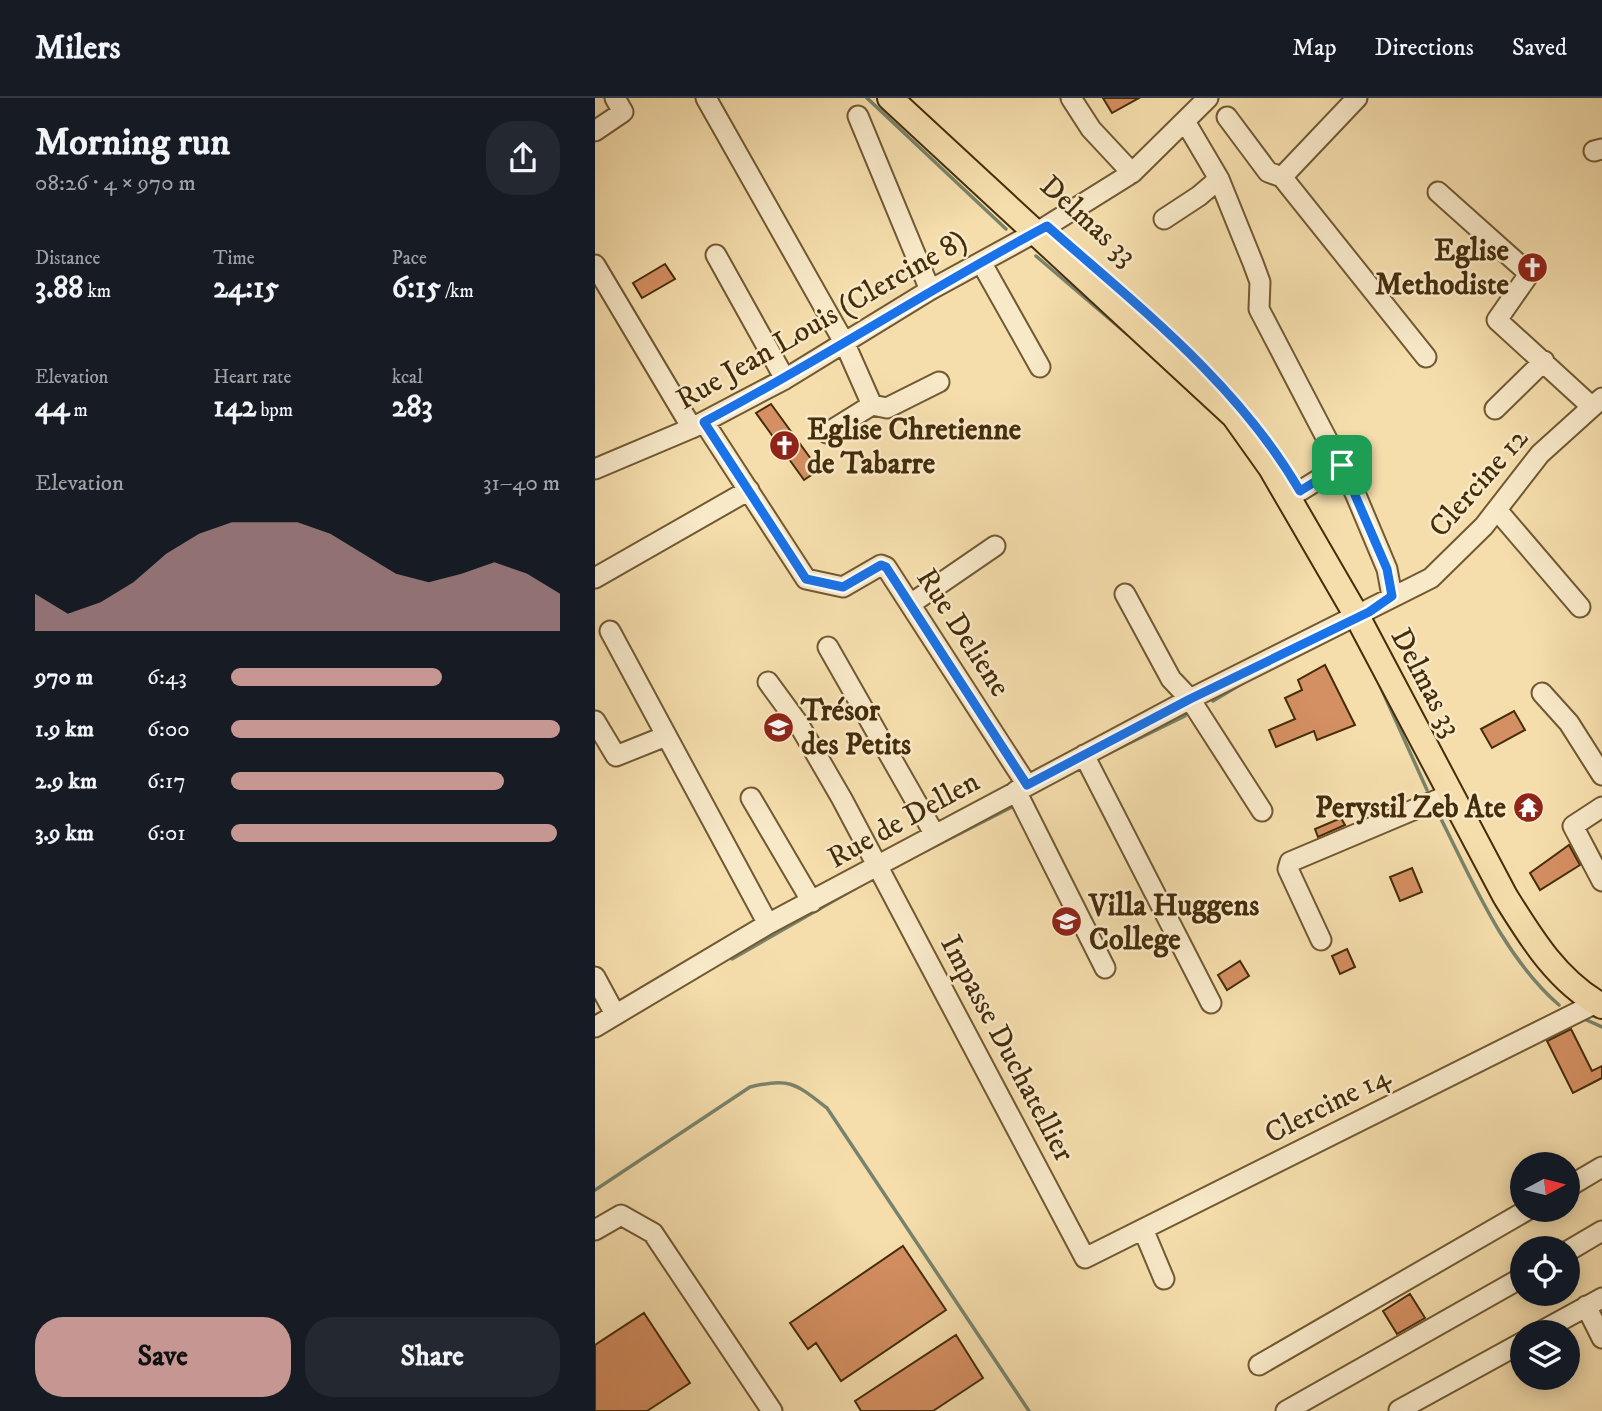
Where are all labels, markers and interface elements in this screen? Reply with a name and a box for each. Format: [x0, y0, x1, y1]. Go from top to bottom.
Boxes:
text: Milers [35, 28, 120, 69]
text: Map [1292, 33, 1337, 63]
text: Directions [1375, 33, 1474, 63]
text: Saved [1512, 33, 1567, 63]
text: Morning run [35, 119, 230, 167]
button: share [486, 121, 560, 195]
street label: Delmas 33 [1032, 168, 1144, 274]
text: 08:26 · 4 × 970 m [35, 169, 196, 198]
street label: Rue Jean Louis (Clercine 8) [670, 222, 974, 419]
place label: Eglise Methodiste [1375, 233, 1510, 304]
text: Distance [35, 247, 100, 270]
text: Time [213, 247, 255, 270]
text: Pace [392, 247, 427, 270]
church icon: Eglise Methodiste [1515, 250, 1549, 284]
text: 3.88 [35, 270, 83, 307]
text: 24:15 [213, 270, 279, 307]
text: 6:15 [392, 270, 441, 307]
text: km [83, 280, 111, 303]
text: /km [441, 280, 474, 303]
text: Elevation [35, 366, 109, 389]
text: Heart rate [213, 366, 291, 389]
text: kcal [392, 366, 423, 389]
text: 44 [35, 389, 70, 426]
text: 142 [213, 389, 256, 426]
text: 283 [392, 389, 433, 426]
text: m [70, 399, 88, 422]
text: bpm [256, 399, 293, 422]
place label: Eglise Chretienne de Tabarre [807, 412, 1022, 483]
street label: Clercine 12 [1421, 420, 1537, 545]
church icon: Eglise Chretienne de Tabarre [767, 429, 801, 463]
pin [1312, 435, 1372, 495]
icon: arrive [1323, 446, 1361, 484]
text: Elevation [35, 469, 124, 498]
text: 31–40 m [483, 469, 560, 498]
street label: Rue Deliene [908, 562, 1018, 704]
street label: Delmas 33 [1382, 622, 1470, 743]
text: 970 m [35, 663, 93, 692]
text: 6:43 [147, 663, 187, 692]
place label: Trésor des Petits [800, 693, 911, 764]
school or university icon: Trésor des Petits [761, 710, 795, 744]
text: 1.9 km [35, 715, 94, 744]
text: 6:00 [147, 715, 190, 744]
street label: Rue de Dellen [821, 763, 986, 877]
text: 2.9 km [35, 767, 97, 796]
text: 6:17 [147, 767, 186, 796]
place label: Perystil Zeb Ate [1315, 790, 1507, 827]
temple icon: Perystil Zeb Ate [1512, 790, 1546, 824]
text: 3.9 km [35, 819, 94, 848]
text: 6:01 [147, 819, 186, 848]
place label: Villa Huggens College [1088, 888, 1259, 959]
school or university icon: Villa Huggens College [1049, 905, 1083, 939]
street label: Impasse Duchatellier [931, 929, 1082, 1168]
street label: Clercine 14 [1259, 1058, 1397, 1153]
north arrow [1510, 1152, 1580, 1222]
map controls [1510, 1152, 1580, 1390]
button: locate [1510, 1236, 1580, 1306]
button: Save [35, 1317, 291, 1397]
button: Share [305, 1317, 560, 1397]
button: layers [1510, 1320, 1580, 1390]

